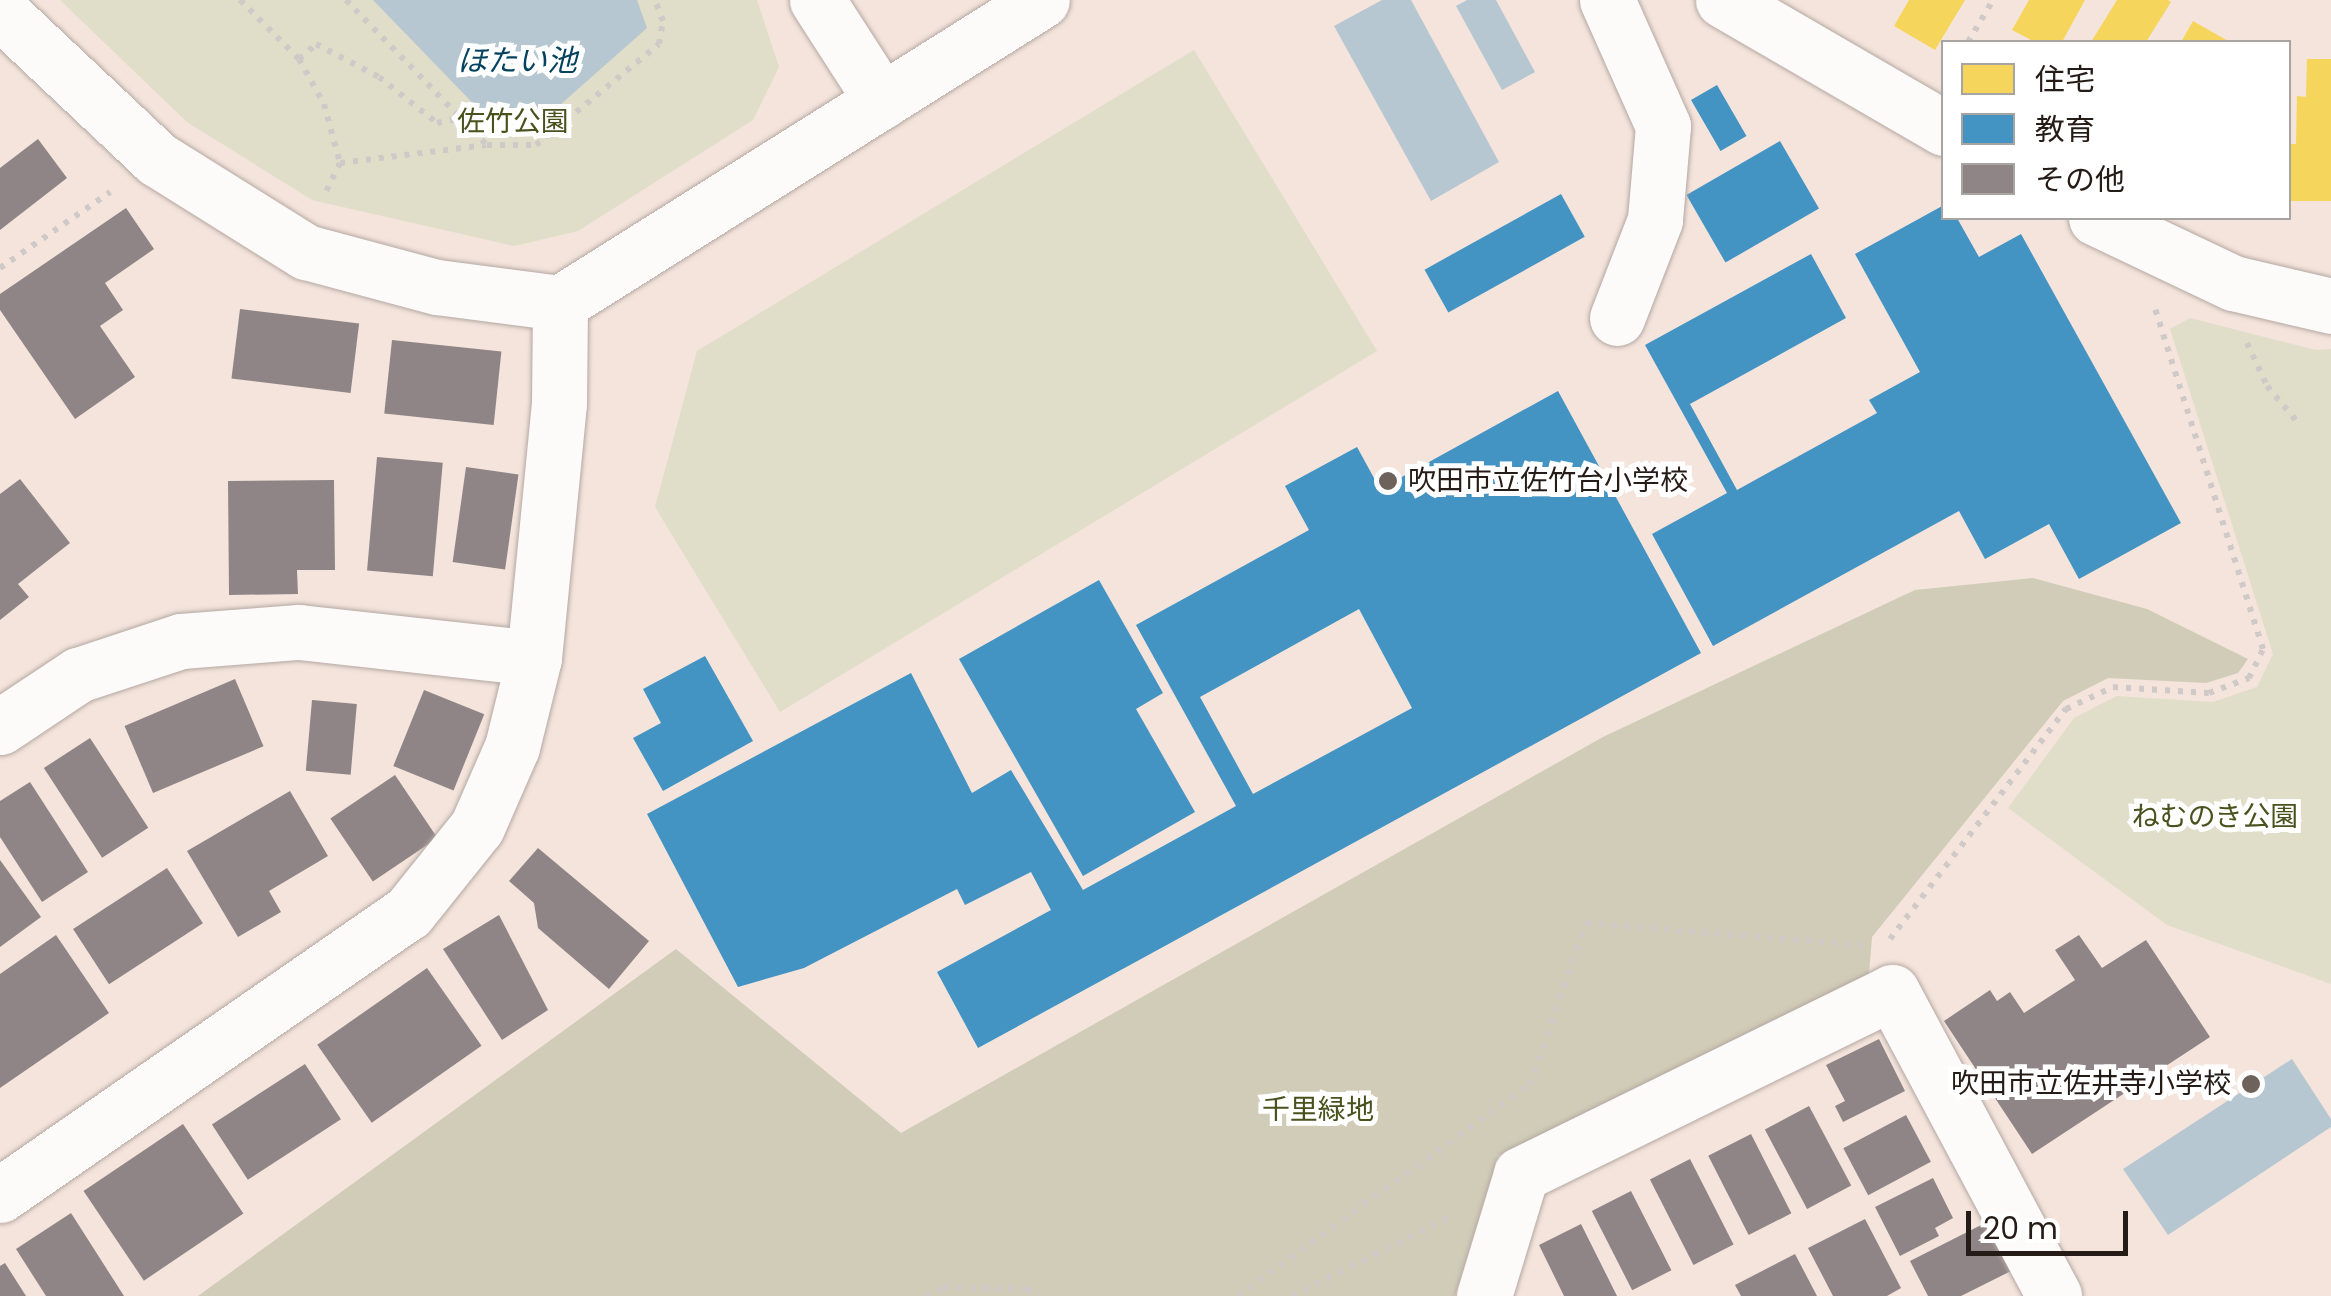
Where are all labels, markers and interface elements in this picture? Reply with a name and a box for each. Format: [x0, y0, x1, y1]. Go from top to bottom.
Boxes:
legend [1941, 40, 2291, 220]
water label: ほたい池 [457, 43, 577, 79]
text: 住宅 [2035, 58, 2095, 101]
park label: 佐竹公園 [457, 105, 569, 139]
text: 教育 [2035, 108, 2095, 151]
text: その他 [2035, 158, 2125, 201]
place label: 吹田市立佐竹台小学校 [1408, 464, 1688, 498]
marker: 吹田市立佐竹台小学校 [1377, 470, 1399, 492]
park label: ねむのき公園 [2131, 800, 2299, 834]
place label: 吹田市立佐井寺小学校 [1951, 1067, 2231, 1101]
marker: 吹田市立佐井寺小学校 [2240, 1073, 2262, 1095]
park label: 千里緑地 [1262, 1093, 1374, 1127]
scale bar [1971, 1191, 2134, 1253]
text: 20 m [1983, 1207, 2058, 1250]

